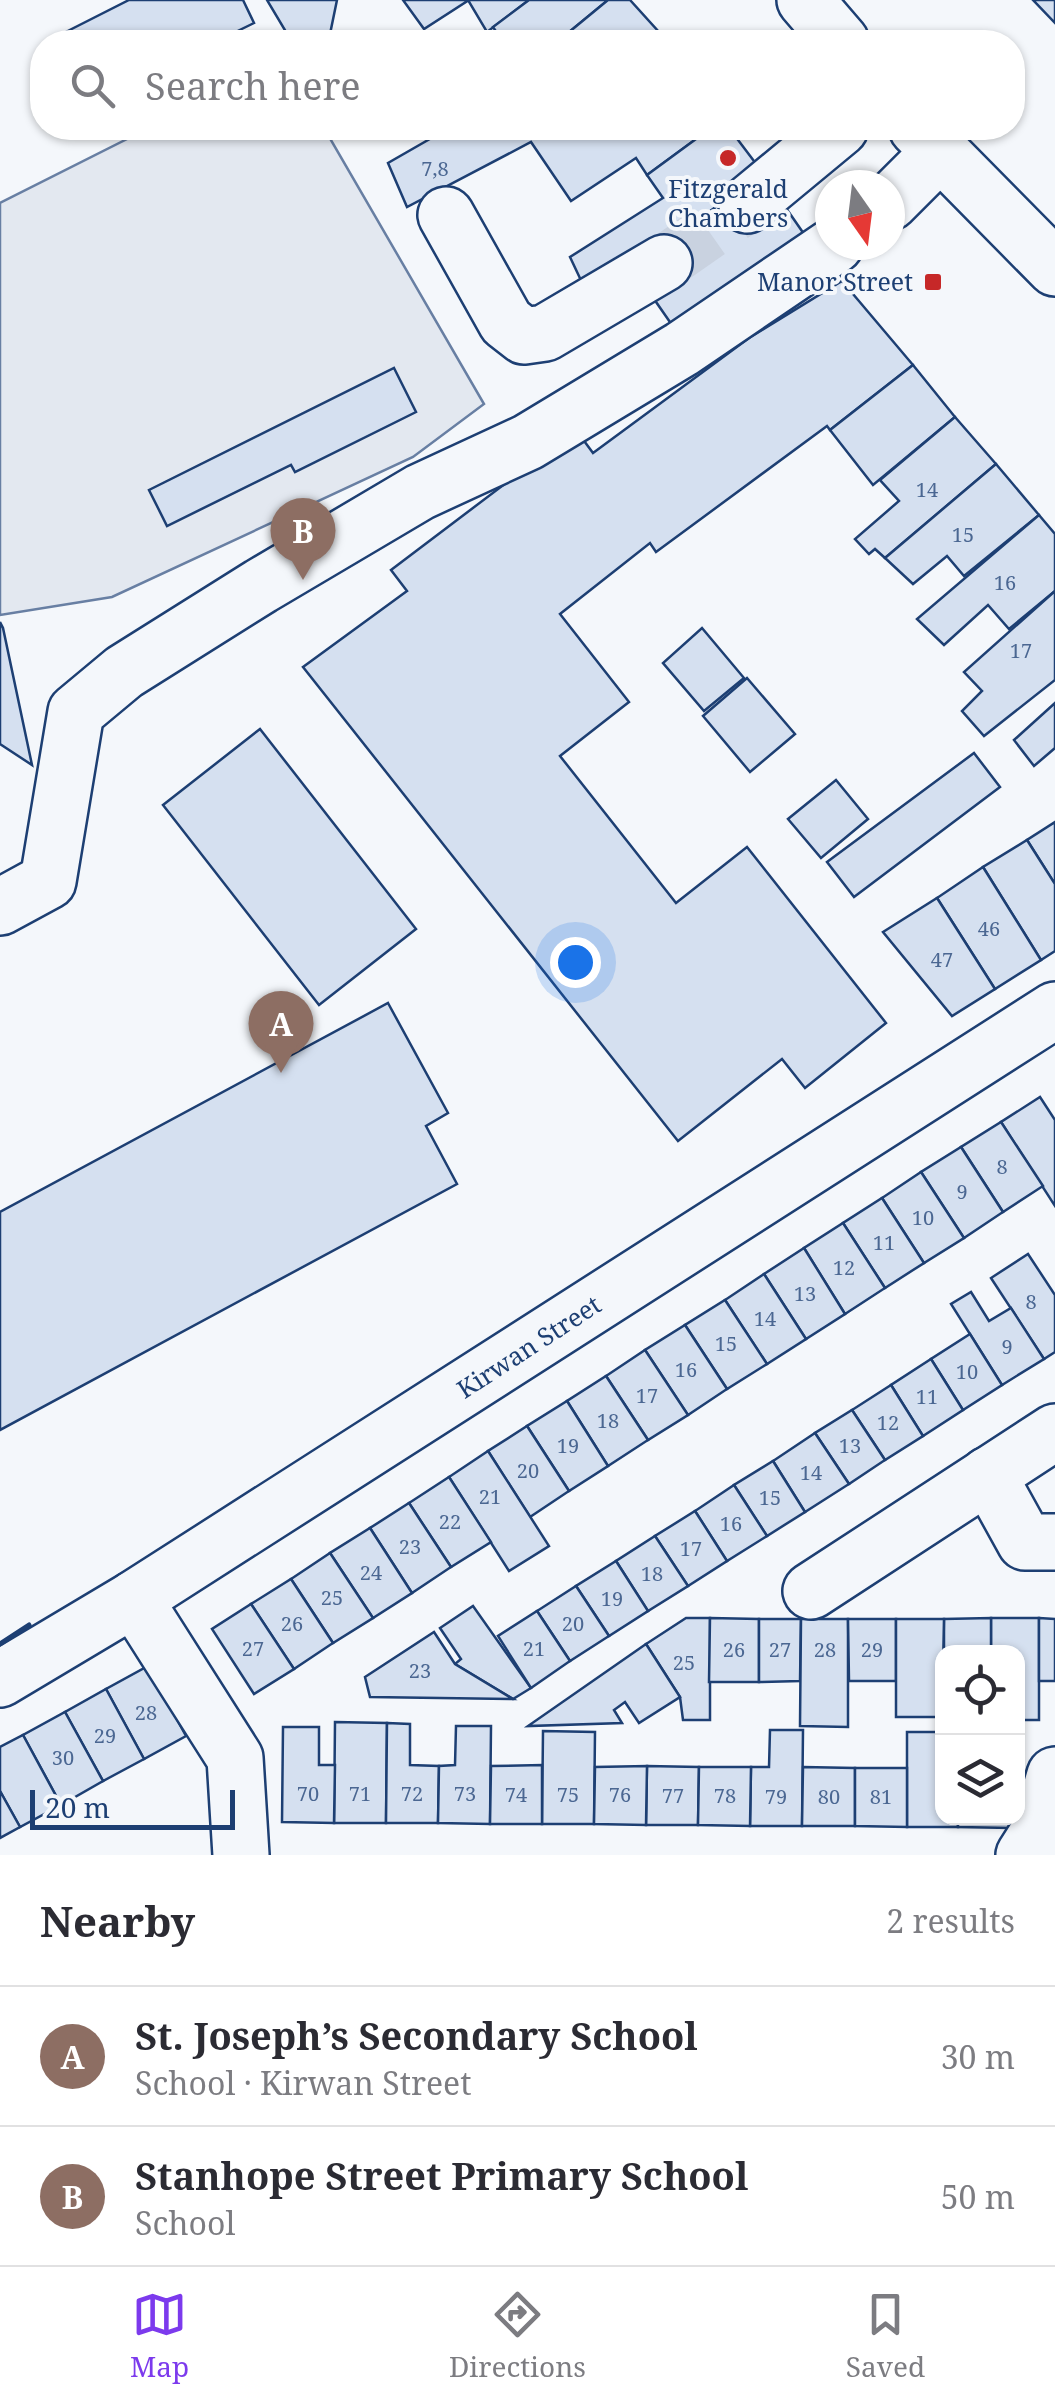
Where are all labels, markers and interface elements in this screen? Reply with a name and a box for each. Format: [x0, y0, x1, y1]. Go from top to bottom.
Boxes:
search box [30, 30, 1025, 140]
icon: search [65, 58, 120, 113]
text: Search here [145, 59, 361, 111]
marker: Fitzgerald Chambers [717, 147, 739, 169]
house number: 7,8 [421, 155, 449, 182]
north arrow [815, 170, 905, 260]
place label: Fitzgerald Chambers [668, 171, 788, 234]
place label: Manor Street [757, 264, 913, 298]
marker: Manor Street [922, 271, 944, 293]
house number: 14 [916, 476, 938, 503]
pin: B [270, 498, 336, 580]
house number: 15 [952, 521, 974, 548]
house number: 16 [994, 569, 1016, 596]
house number: 17 [1010, 637, 1032, 664]
house number: 46 [978, 915, 1000, 942]
your location [550, 937, 601, 988]
house number: 47 [931, 946, 953, 973]
pin: A [248, 990, 314, 1073]
house number: 8 [996, 1153, 1008, 1180]
house number: 9 [956, 1178, 968, 1205]
house number: 10 [912, 1204, 934, 1231]
house number: 11 [873, 1229, 895, 1256]
house number: 12 [833, 1254, 855, 1281]
house number: 13 [794, 1280, 816, 1307]
street label: Kirwan Street [450, 1287, 607, 1405]
house number: 8 [1025, 1288, 1037, 1315]
house number: 14 [754, 1305, 776, 1332]
house number: 15 [715, 1330, 737, 1357]
house number: 9 [1001, 1333, 1013, 1360]
house number: 16 [675, 1356, 697, 1383]
house number: 10 [956, 1358, 978, 1385]
house number: 17 [636, 1382, 658, 1409]
house number: 11 [916, 1383, 938, 1410]
house number: 18 [597, 1407, 619, 1434]
house number: 12 [877, 1409, 899, 1436]
house number: 19 [557, 1432, 579, 1459]
house number: 13 [839, 1432, 861, 1459]
house number: 20 [517, 1457, 539, 1484]
house number: 14 [800, 1459, 822, 1486]
house number: 21 [479, 1483, 501, 1510]
house number: 15 [759, 1484, 781, 1511]
house number: 22 [439, 1508, 461, 1535]
house number: 16 [720, 1510, 742, 1537]
house number: 23 [399, 1533, 421, 1560]
house number: 17 [680, 1535, 702, 1562]
house number: 24 [360, 1559, 382, 1586]
house number: 18 [641, 1560, 663, 1587]
house number: 25 [321, 1584, 343, 1611]
house number: 19 [601, 1585, 623, 1612]
house number: 26 [281, 1610, 303, 1637]
house number: 20 [562, 1610, 584, 1637]
house number: 27 [242, 1635, 264, 1662]
house number: 21 [523, 1635, 545, 1662]
house number: 26 [723, 1636, 745, 1663]
house number: 27 [769, 1636, 791, 1663]
house number: 28 [814, 1636, 836, 1663]
house number: 29 [861, 1636, 883, 1663]
map controls [935, 1645, 1025, 1825]
button: locate [935, 1645, 1025, 1735]
house number: 25 [673, 1649, 695, 1676]
house number: 23 [409, 1657, 431, 1684]
house number: 28 [135, 1699, 157, 1726]
house number: 29 [94, 1722, 116, 1749]
button: layers [935, 1735, 1025, 1825]
house number: 30 [52, 1744, 74, 1771]
house number: 70 [297, 1780, 319, 1807]
house number: 71 [349, 1780, 371, 1807]
house number: 72 [401, 1780, 423, 1807]
house number: 73 [454, 1780, 476, 1807]
house number: 74 [505, 1781, 527, 1808]
house number: 75 [557, 1781, 579, 1808]
house number: 76 [609, 1781, 631, 1808]
house number: 77 [662, 1782, 684, 1809]
house number: 78 [714, 1782, 736, 1809]
house number: 79 [765, 1783, 787, 1810]
house number: 80 [818, 1783, 840, 1810]
house number: 81 [870, 1783, 892, 1810]
scale bar [30, 1785, 235, 1830]
text: 20 m [45, 1788, 110, 1826]
text: Nearby [40, 1892, 195, 1949]
text: 2 results [886, 1899, 1015, 1942]
text: St. Joseph’s Secondary School [135, 2009, 698, 2061]
text: A [60, 2035, 85, 2078]
text: 30 m [941, 2035, 1015, 2078]
text: School · Kirwan Street [135, 2061, 471, 2104]
text: Stanhope Street Primary School [135, 2149, 748, 2201]
text: B [62, 2175, 83, 2218]
text: 50 m [941, 2175, 1015, 2218]
text: School [135, 2201, 235, 2244]
tab: Map [130, 2287, 189, 2385]
tab: Directions [449, 2287, 586, 2385]
tab: Saved [846, 2287, 925, 2385]

